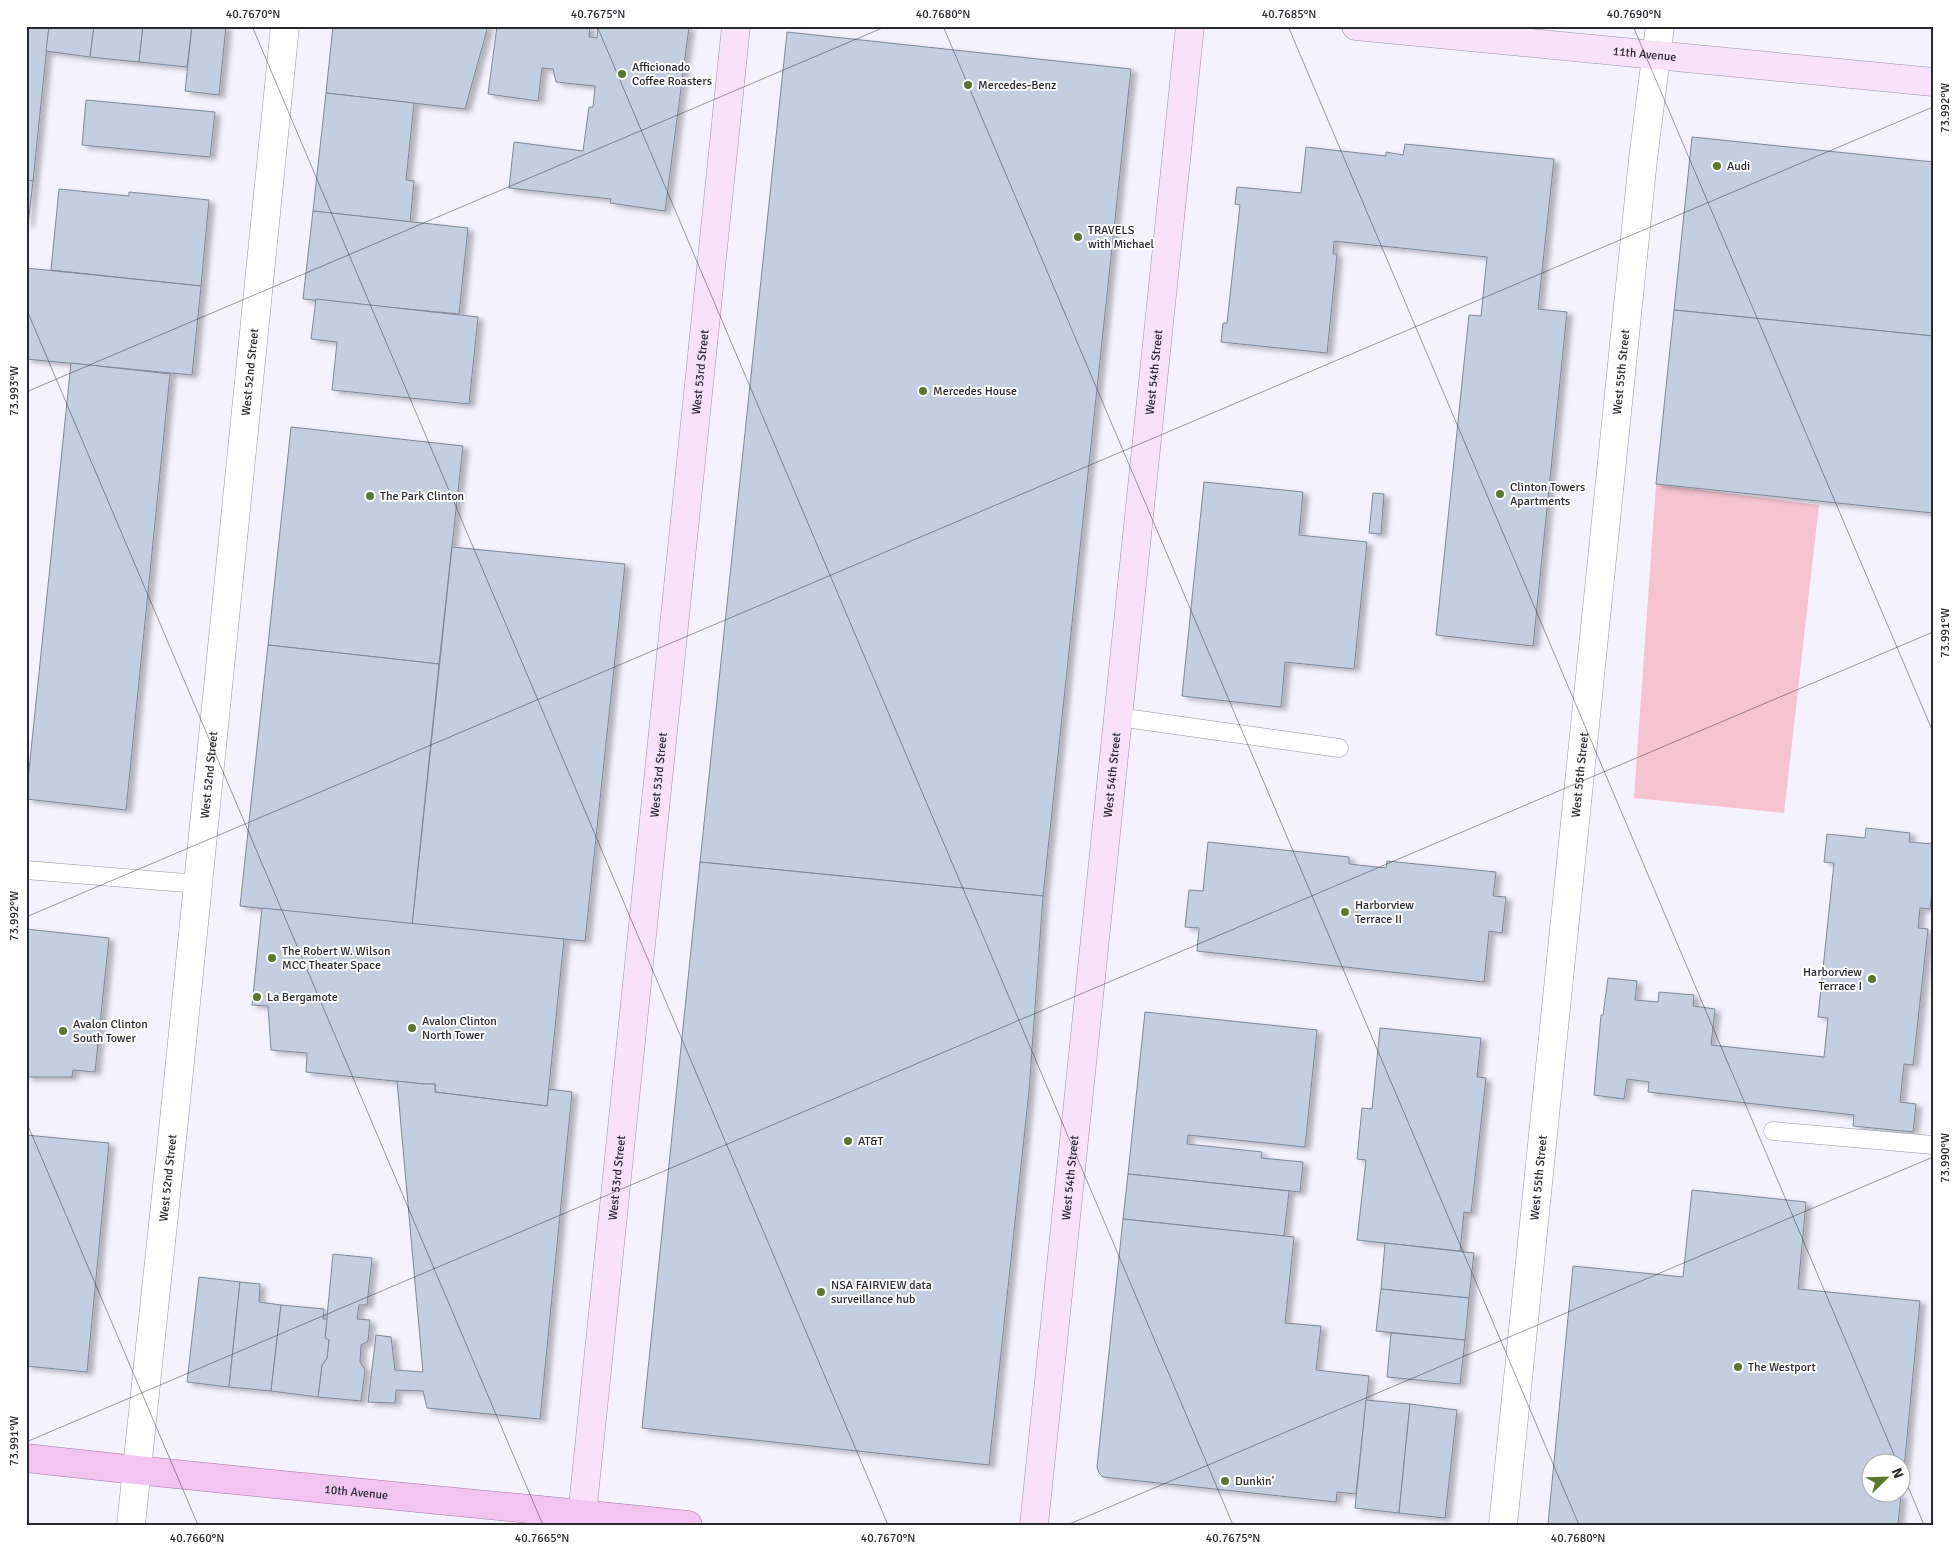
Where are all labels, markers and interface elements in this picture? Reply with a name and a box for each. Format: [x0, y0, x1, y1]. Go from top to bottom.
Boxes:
text: 40.7670°N [226, 7, 280, 22]
text: 40.7675°N [571, 7, 625, 22]
text: 40.7680°N [916, 7, 970, 22]
text: 40.7685°N [1262, 7, 1316, 22]
text: 40.7690°N [1607, 7, 1661, 22]
street label: 11th Avenue [1612, 44, 1677, 65]
place label: Afficionado Coffee Roasters [632, 60, 712, 89]
marker: Afficionado Coffee Roasters [616, 68, 628, 80]
place label: Mercedes-Benz [978, 78, 1056, 93]
marker: Mercedes-Benz [962, 79, 974, 91]
text: 73.992°W [1938, 83, 1953, 133]
place label: Audi [1727, 159, 1750, 174]
marker: Audi [1711, 160, 1723, 172]
place label: TRAVELS with Michael [1088, 223, 1155, 252]
marker: TRAVELS with Michael [1072, 231, 1084, 243]
street label: West 52nd Street [239, 328, 262, 417]
street label: West 53rd Street [689, 329, 713, 415]
street label: West 54th Street [1143, 329, 1166, 416]
street label: West 55th Street [1610, 329, 1633, 415]
text: 73.993°W [7, 366, 22, 416]
place label: Mercedes House [933, 384, 1017, 399]
marker: Mercedes House [917, 385, 929, 397]
place label: Clinton Towers Apartments [1510, 480, 1585, 509]
marker: Clinton Towers Apartments [1494, 488, 1506, 500]
place label: The Park Clinton [380, 489, 464, 504]
marker: The Park Clinton [364, 490, 376, 502]
text: 73.991°W [1938, 608, 1953, 658]
street label: West 52nd Street [198, 731, 221, 819]
street label: West 53rd Street [647, 732, 671, 818]
street label: West 54th Street [1101, 732, 1124, 818]
street label: West 55th Street [1569, 732, 1592, 818]
text: 73.992°W [7, 891, 22, 941]
place label: Harborview Terrace II [1355, 898, 1414, 927]
marker: Harborview Terrace II [1339, 906, 1351, 918]
place label: The Robert W. Wilson MCC Theater Space [282, 944, 390, 973]
marker: The Robert W. Wilson MCC Theater Space [266, 952, 278, 964]
place label: Harborview Terrace I [1803, 965, 1862, 994]
marker: Harborview Terrace I [1866, 973, 1878, 985]
place label: La Bergamote [267, 990, 338, 1005]
marker: La Bergamote [251, 991, 263, 1003]
place label: Avalon Clinton North Tower [422, 1014, 497, 1043]
place label: Avalon Clinton South Tower [73, 1017, 148, 1046]
marker: Avalon Clinton North Tower [406, 1022, 418, 1034]
marker: Avalon Clinton South Tower [57, 1025, 69, 1037]
text: 73.990°W [1938, 1133, 1953, 1183]
street label: West 52nd Street [156, 1134, 180, 1222]
place label: AT&T [858, 1134, 884, 1149]
street label: West 53rd Street [606, 1135, 629, 1221]
marker: AT&T [842, 1135, 854, 1147]
street label: West 54th Street [1059, 1135, 1083, 1221]
street label: West 55th Street [1527, 1135, 1551, 1221]
place label: NSA FAIRVIEW data surveillance hub [831, 1278, 932, 1307]
marker: NSA FAIRVIEW data surveillance hub [815, 1286, 827, 1298]
place label: The Westport [1748, 1360, 1816, 1375]
marker: The Westport [1732, 1361, 1744, 1373]
text: 73.991°W [7, 1416, 22, 1466]
north arrow [1862, 1454, 1912, 1504]
text: N [1888, 1465, 1907, 1481]
place label: Dunkin' [1235, 1474, 1274, 1489]
marker: Dunkin' [1219, 1475, 1231, 1487]
street label: 10th Avenue [324, 1482, 389, 1503]
text: 40.7660°N [170, 1531, 224, 1546]
text: 40.7665°N [515, 1531, 569, 1546]
text: 40.7670°N [861, 1531, 915, 1546]
text: 40.7675°N [1206, 1531, 1260, 1546]
text: 40.7680°N [1551, 1531, 1605, 1546]

